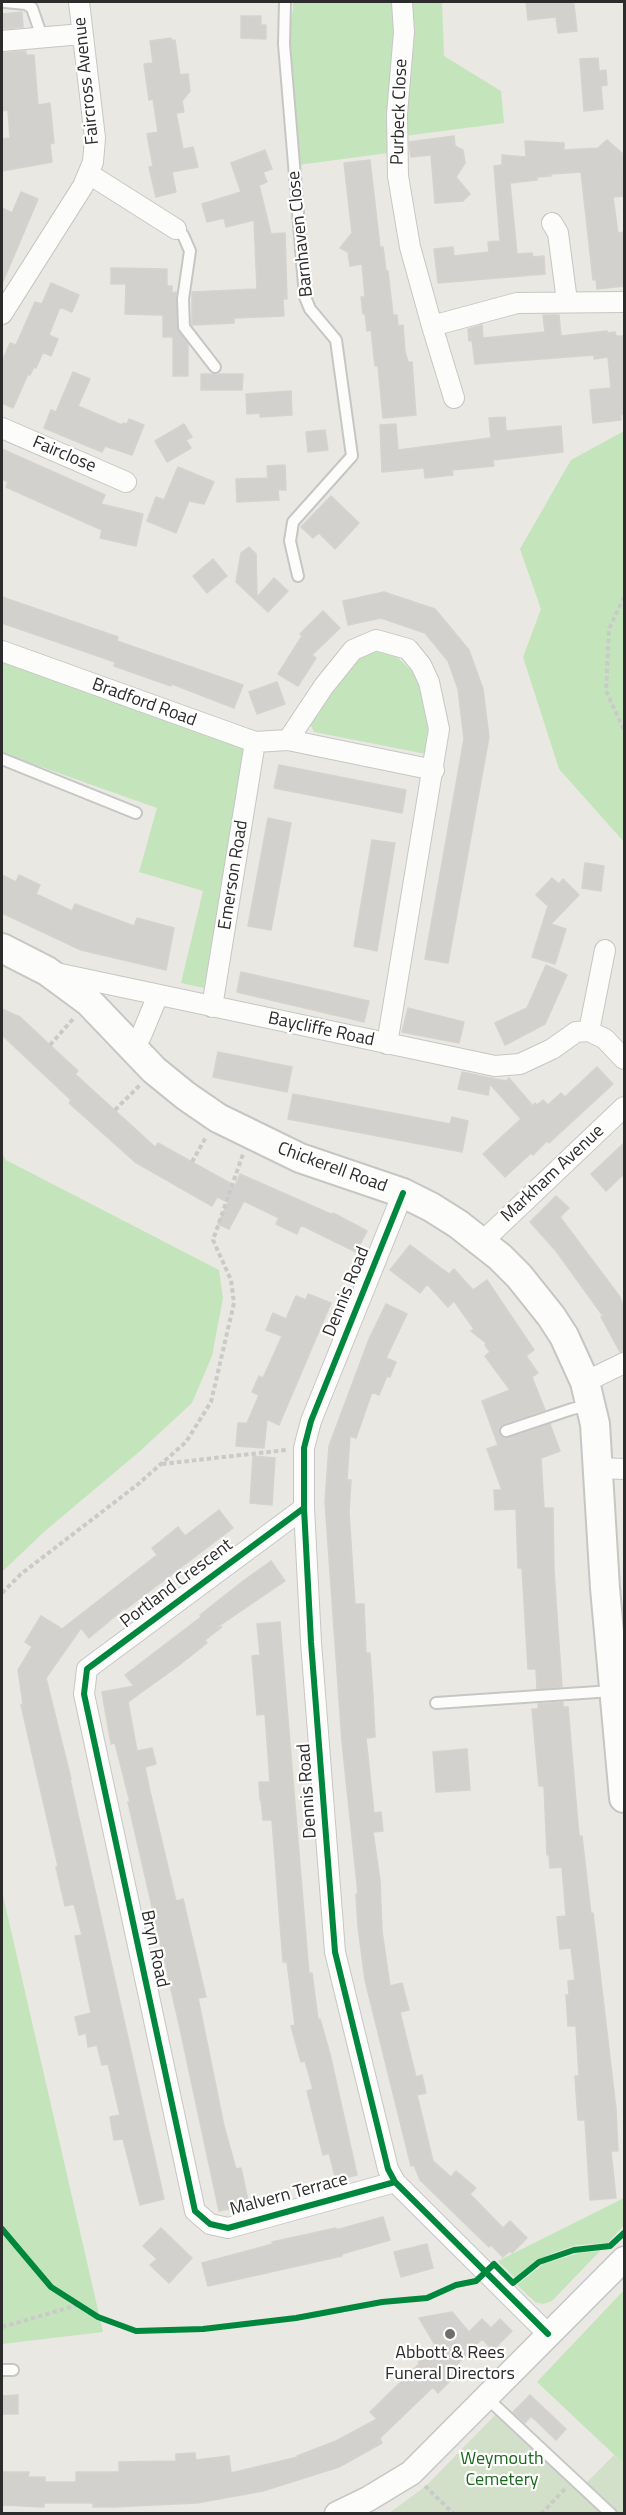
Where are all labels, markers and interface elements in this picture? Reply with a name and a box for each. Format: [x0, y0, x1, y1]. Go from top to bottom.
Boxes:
street label: Faircross Avenue [70, 16, 104, 146]
street label: Purbeck Close [387, 58, 413, 166]
street label: Barnhaven Close [284, 170, 318, 298]
street label: Fairclose [29, 432, 99, 478]
street label: Bradford Road [89, 674, 199, 732]
street label: Emerson Road [215, 819, 253, 931]
street label: Baycliffe Road [266, 1008, 376, 1052]
street label: Markham Avenue [497, 1121, 609, 1227]
street label: Chickerell Road [274, 1138, 390, 1198]
street label: Dennis Road [319, 1244, 375, 1340]
street label: Portland Crescent [117, 1535, 237, 1633]
street label: Dennis Road [294, 1743, 322, 1839]
street label: Bryn Road [135, 1908, 173, 1990]
street label: Malvern Terrace [228, 2169, 350, 2221]
marker: Abbott & Rees Funeral Directors [443, 2327, 457, 2341]
place label: Abbott & Rees Funeral Directors [385, 2343, 515, 2386]
park label: Weymouth Cemetery [460, 2449, 544, 2492]

